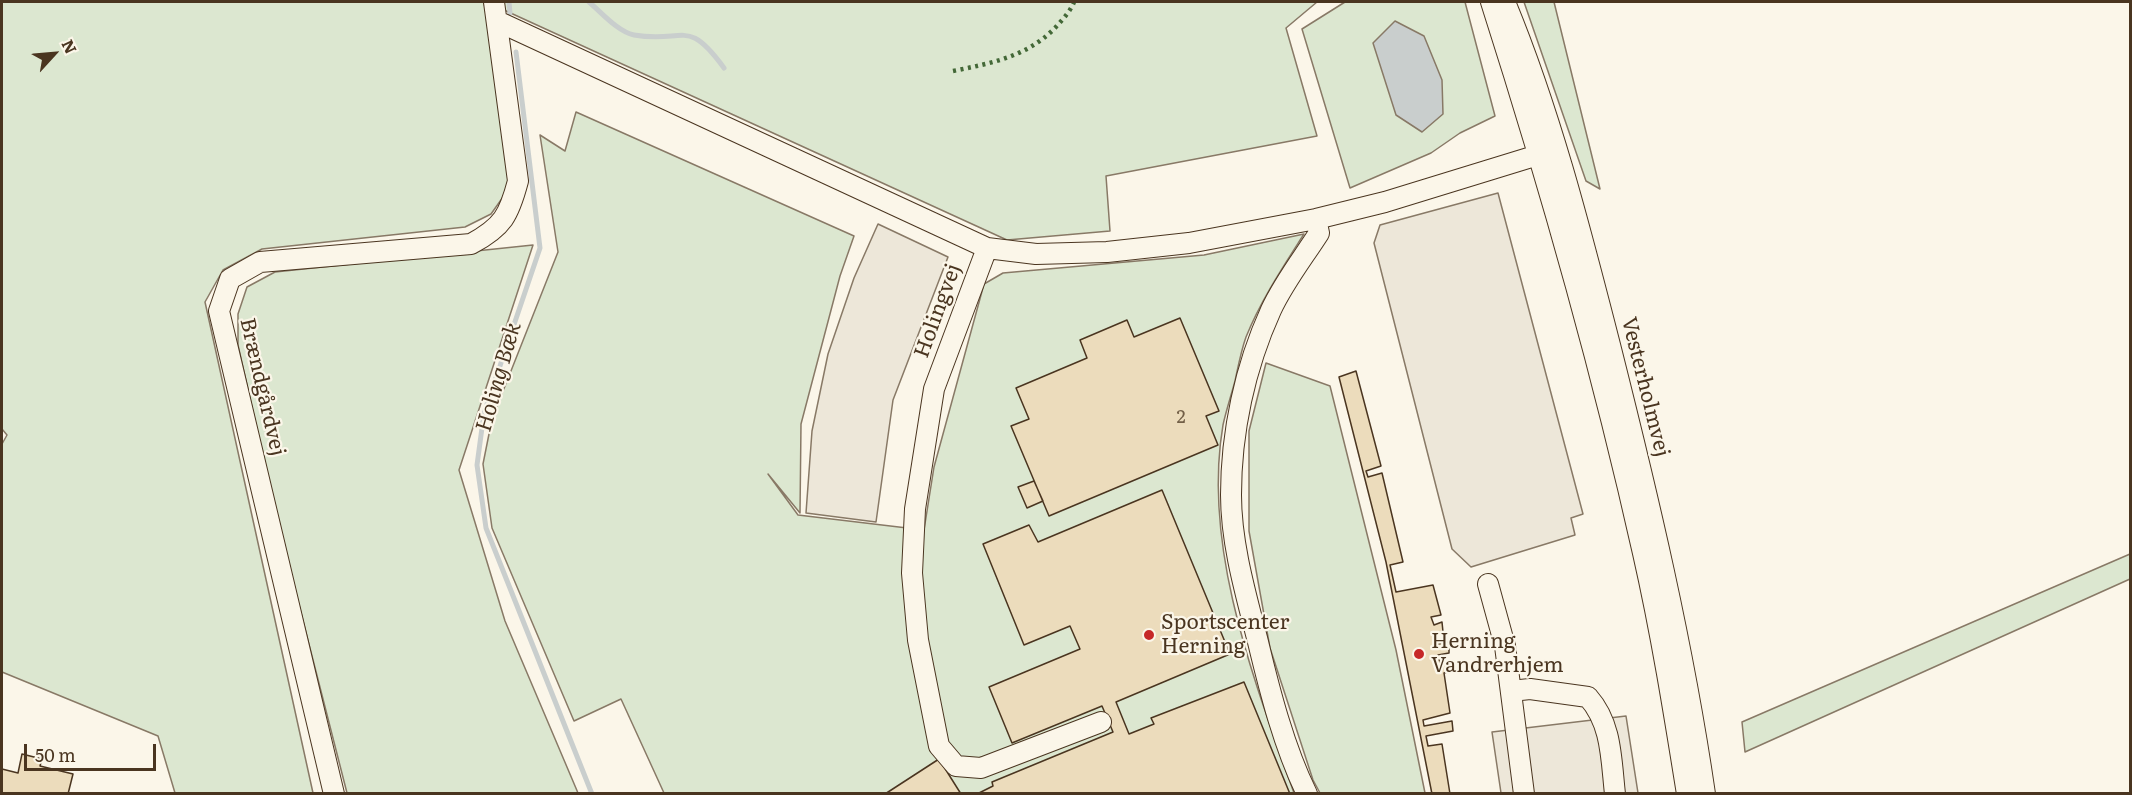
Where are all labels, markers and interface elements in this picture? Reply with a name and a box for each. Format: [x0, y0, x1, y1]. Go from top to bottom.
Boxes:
north arrow [24, 24, 84, 84]
text: N [56, 35, 84, 57]
street label: Holingvej [909, 260, 967, 362]
street label: Vesterholmvej [1615, 314, 1675, 460]
street label: Brændgårdvej [234, 316, 290, 458]
water label: Holing Bæk [471, 319, 527, 435]
house number: 2 [1176, 407, 1186, 429]
place label: Sportscenter Herning [1161, 610, 1289, 660]
marker: Sportscenter Herning [1142, 628, 1156, 642]
place label: Herning Vandrerhjem [1431, 629, 1564, 679]
marker: Herning Vandrerhjem [1412, 647, 1426, 661]
scale bar [27, 732, 159, 770]
text: 50 m [35, 741, 76, 768]

